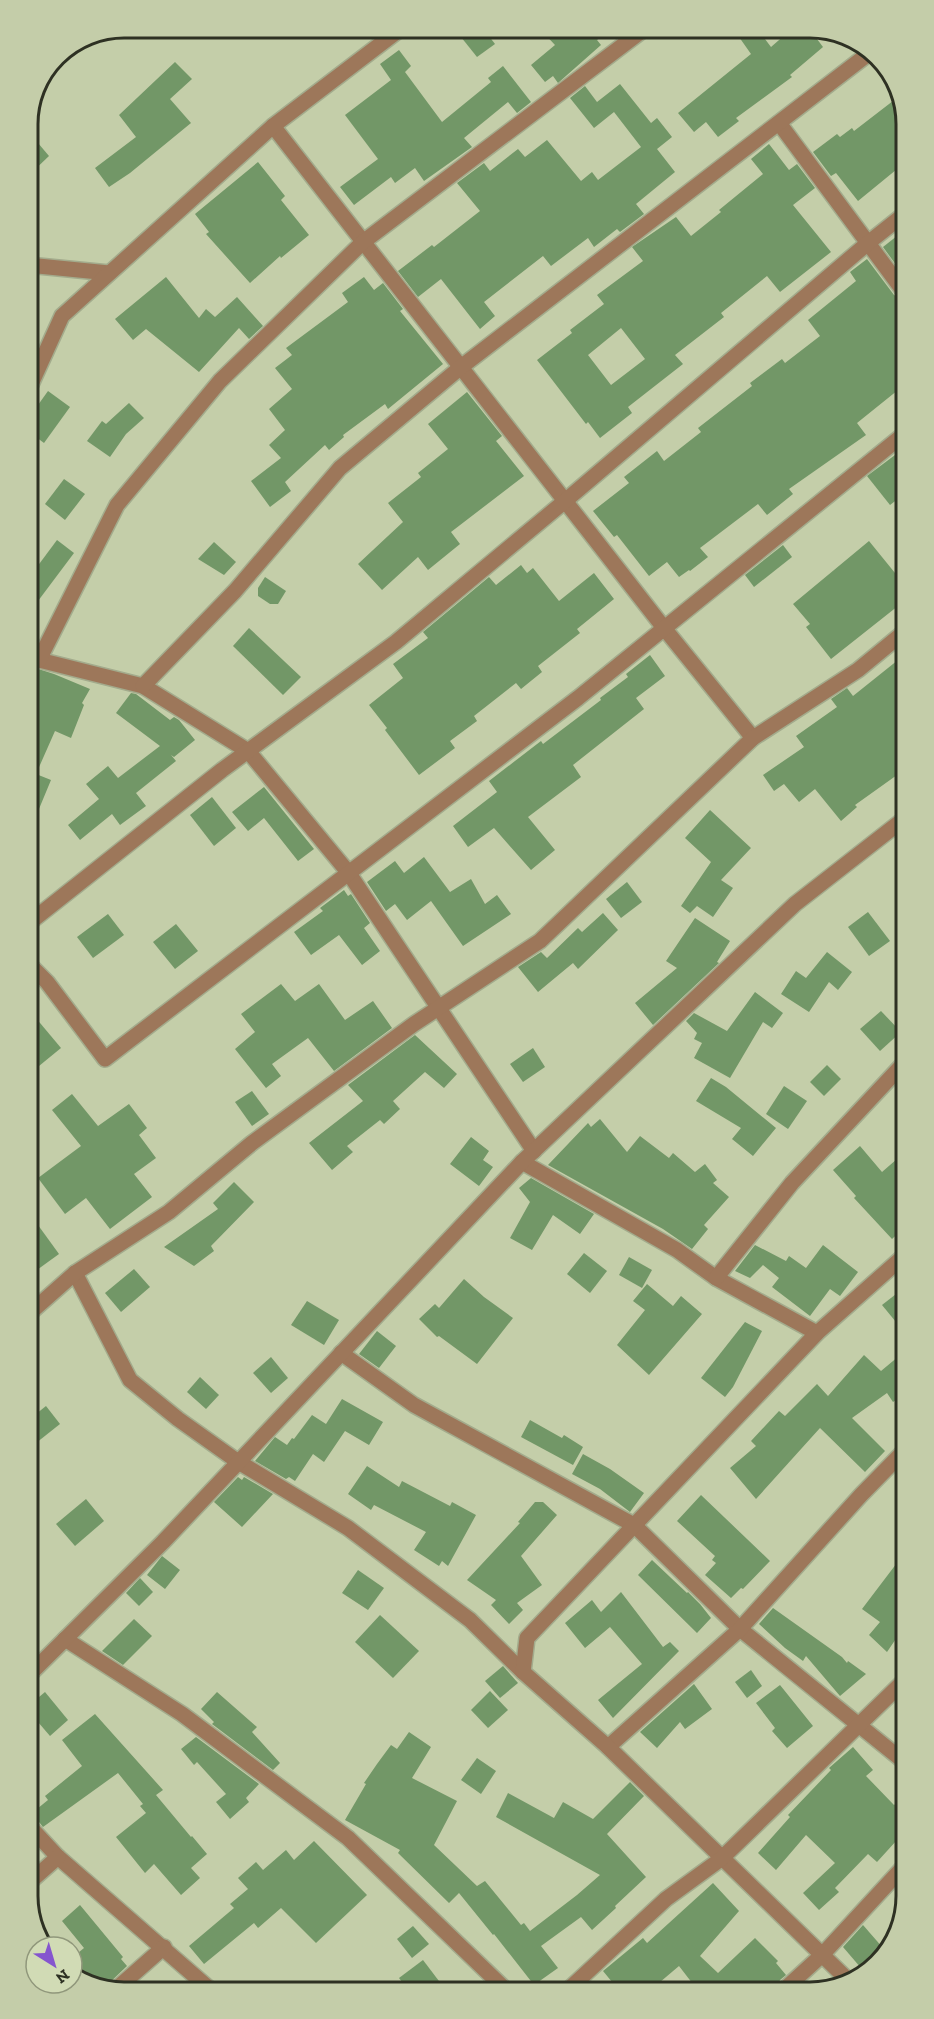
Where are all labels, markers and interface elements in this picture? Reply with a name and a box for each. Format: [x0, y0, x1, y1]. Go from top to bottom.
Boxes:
north arrow [24, 1935, 84, 1995]
text: N [52, 1965, 73, 1988]

